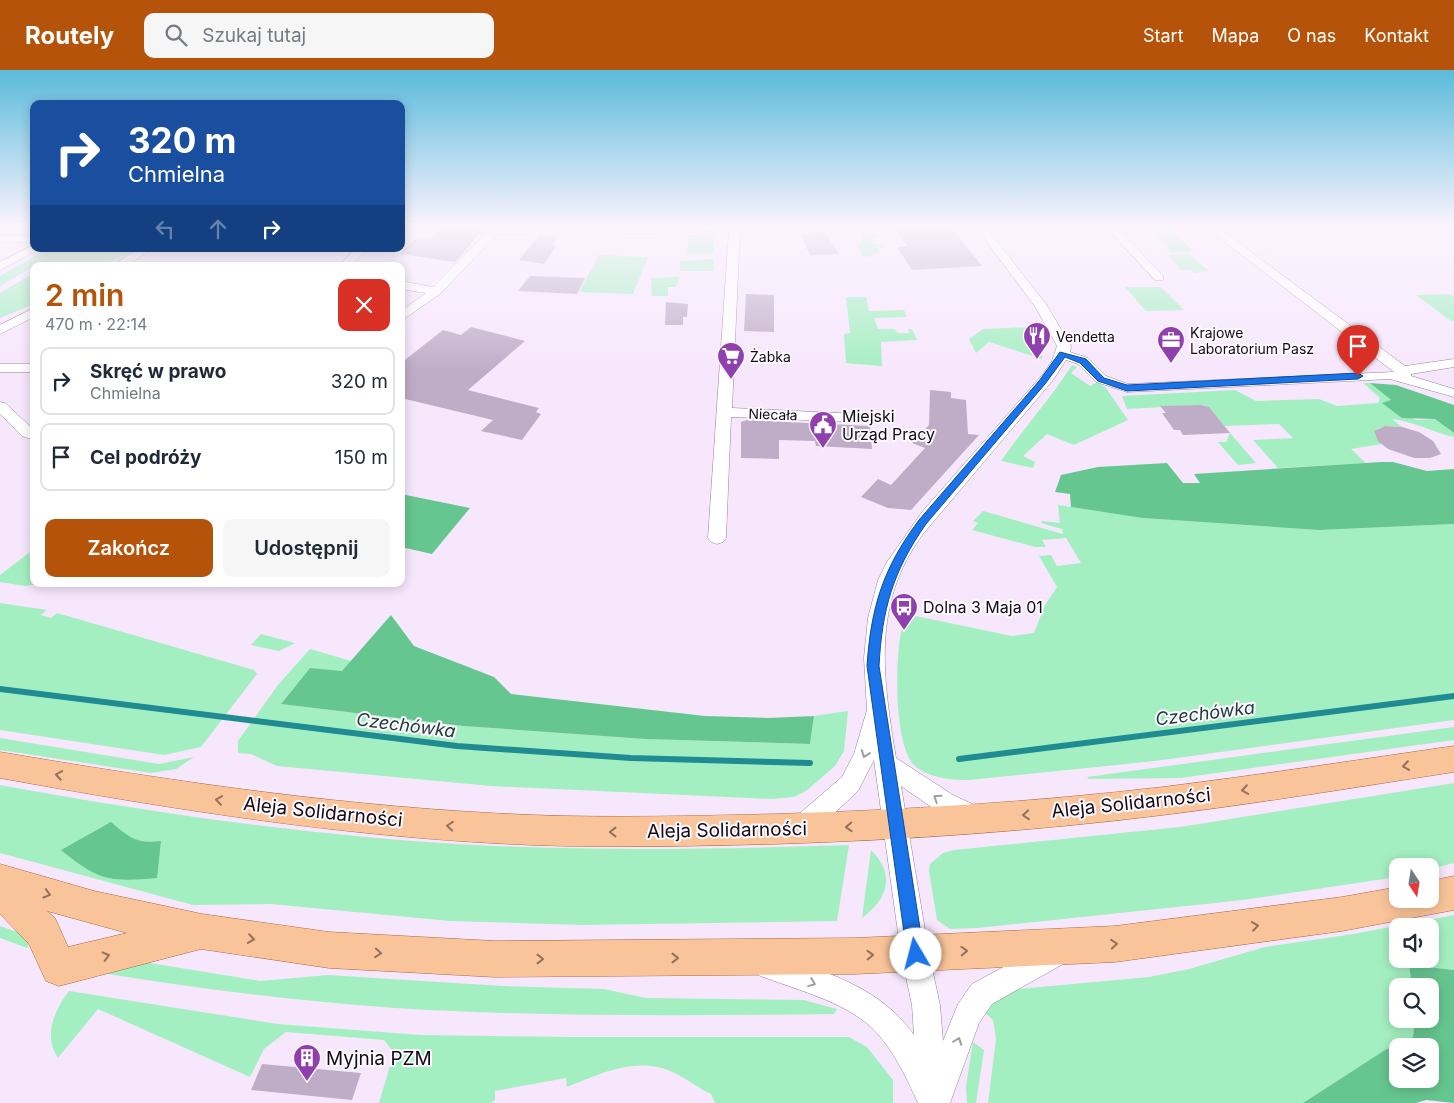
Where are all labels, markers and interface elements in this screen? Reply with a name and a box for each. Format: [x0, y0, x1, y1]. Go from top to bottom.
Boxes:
search box [144, 13, 494, 58]
text: Routely [25, 21, 114, 50]
icon: search [162, 21, 190, 49]
text: Szukaj tutaj [202, 24, 306, 47]
text: Start [1143, 25, 1184, 46]
text: Mapa [1212, 25, 1259, 46]
text: O nas [1287, 25, 1336, 46]
text: Kontakt [1364, 25, 1429, 46]
text: 320 m [128, 119, 236, 161]
icon: right [45, 120, 110, 185]
text: Chmielna [128, 161, 225, 187]
icon: left [151, 215, 179, 243]
icon: ahead [204, 215, 232, 243]
icon: right [257, 215, 285, 243]
text: 2 min [45, 277, 124, 313]
button: close [338, 279, 390, 331]
text: 470 m · 22:14 [45, 314, 147, 334]
restaurant icon: Vendetta [1022, 321, 1052, 360]
place label: Krajowe Laboratorium Pasz [1190, 324, 1314, 357]
office icon: Krajowe Laboratorium Pasz [1156, 325, 1186, 364]
pin [1337, 325, 1379, 376]
place label: Vendetta [1056, 328, 1115, 345]
icon: arrive [1344, 332, 1372, 360]
supermarket icon: Żabka [716, 341, 746, 380]
place label: Żabka [750, 348, 791, 365]
text: Skręć w prawo [90, 360, 226, 383]
icon: right [47, 367, 75, 395]
text: 320 m [331, 370, 388, 393]
text: Chmielna [90, 383, 161, 403]
street label: Niecała [748, 405, 798, 423]
place label: Miejski Urząd Pracy [842, 406, 935, 444]
public building icon: Miejski Urząd Pracy [808, 410, 838, 449]
icon: arrive [47, 443, 75, 471]
text: Cel podróży [90, 446, 202, 469]
text: 150 m [335, 446, 388, 469]
button: Zakończ [45, 519, 213, 577]
button: Udostępnij [223, 519, 390, 577]
bus stop icon: Dolna 3 Maja 01 [889, 592, 919, 631]
place label: Dolna 3 Maja 01 [923, 597, 1043, 617]
water label: Czechówka [1154, 696, 1256, 730]
water label: Czechówka [355, 708, 457, 742]
one-way arrow [861, 749, 871, 758]
one-way arrow [1401, 760, 1409, 771]
one-way arrow [54, 771, 63, 781]
street label: Aleja Solidarności [1050, 783, 1212, 823]
one-way arrow [1241, 784, 1249, 794]
street label: Aleja Solidarności [242, 792, 404, 832]
one-way arrow [933, 794, 942, 804]
one-way arrow [215, 795, 223, 806]
one-way arrow [1022, 809, 1030, 820]
street label: Aleja Solidarności [647, 817, 807, 843]
one-way arrow [446, 820, 454, 831]
one-way arrow [845, 821, 853, 832]
one-way arrow [608, 827, 616, 837]
north arrow [1389, 858, 1439, 908]
map controls [1389, 858, 1439, 1088]
one-way arrow [42, 889, 50, 899]
button: sound [1389, 918, 1439, 968]
one-way arrow [1252, 921, 1260, 932]
position arrow [889, 927, 941, 979]
one-way arrow [247, 933, 255, 944]
one-way arrow [1110, 939, 1118, 950]
one-way arrow [960, 946, 968, 957]
one-way arrow [374, 948, 382, 959]
one-way arrow [866, 950, 874, 961]
one-way arrow [102, 951, 111, 962]
one-way arrow [672, 953, 680, 964]
one-way arrow [537, 954, 545, 964]
one-way arrow [808, 977, 816, 987]
button: search [1389, 978, 1439, 1028]
one-way arrow [952, 1037, 962, 1046]
button: layers [1389, 1038, 1439, 1088]
building icon: Myjnia PZM [292, 1043, 322, 1082]
place label: Myjnia PZM [326, 1047, 432, 1070]

